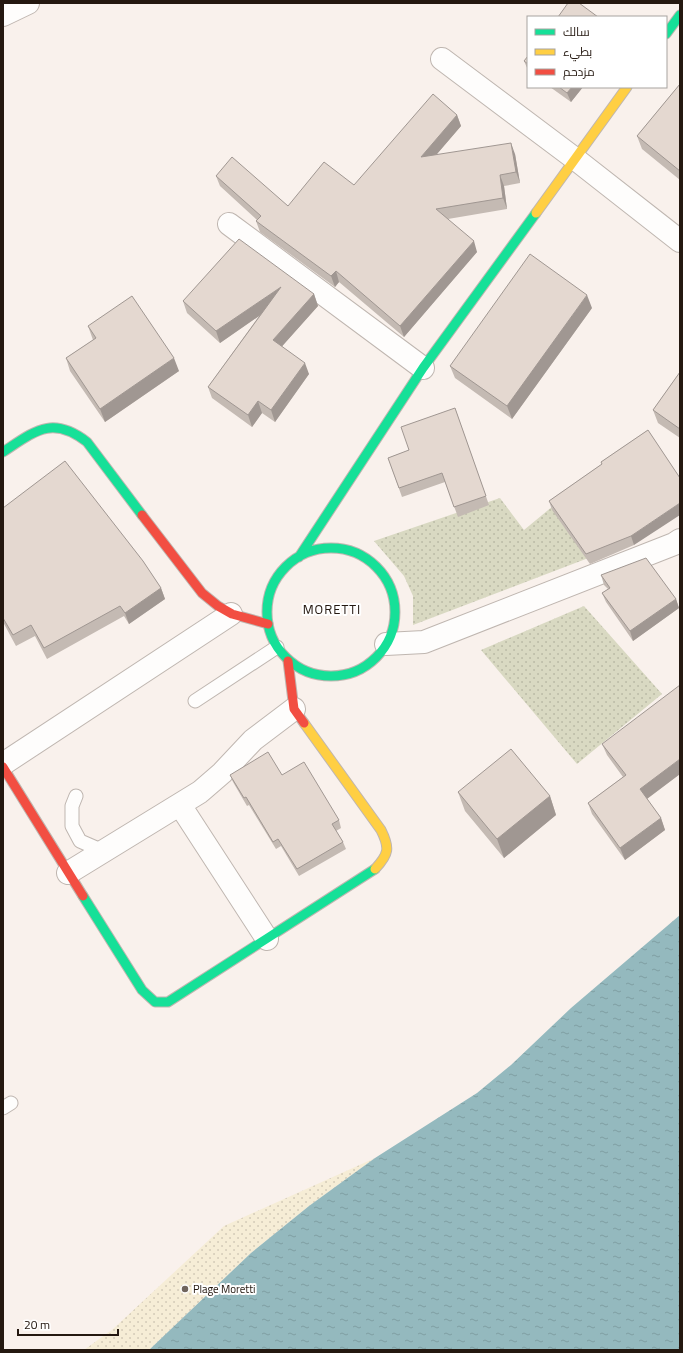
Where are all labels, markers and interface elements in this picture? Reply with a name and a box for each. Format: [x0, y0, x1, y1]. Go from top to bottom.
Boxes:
legend [527, 16, 667, 88]
text: سالك [563, 20, 590, 43]
text: بطيء [563, 40, 592, 63]
text: مزدحم [563, 60, 595, 83]
district label: MORETTI [303, 597, 361, 621]
place label: Plage Moretti [193, 1279, 256, 1299]
marker: Plage Moretti [180, 1284, 190, 1294]
scale bar [18, 1311, 118, 1337]
text: 20 m [24, 1313, 50, 1336]

